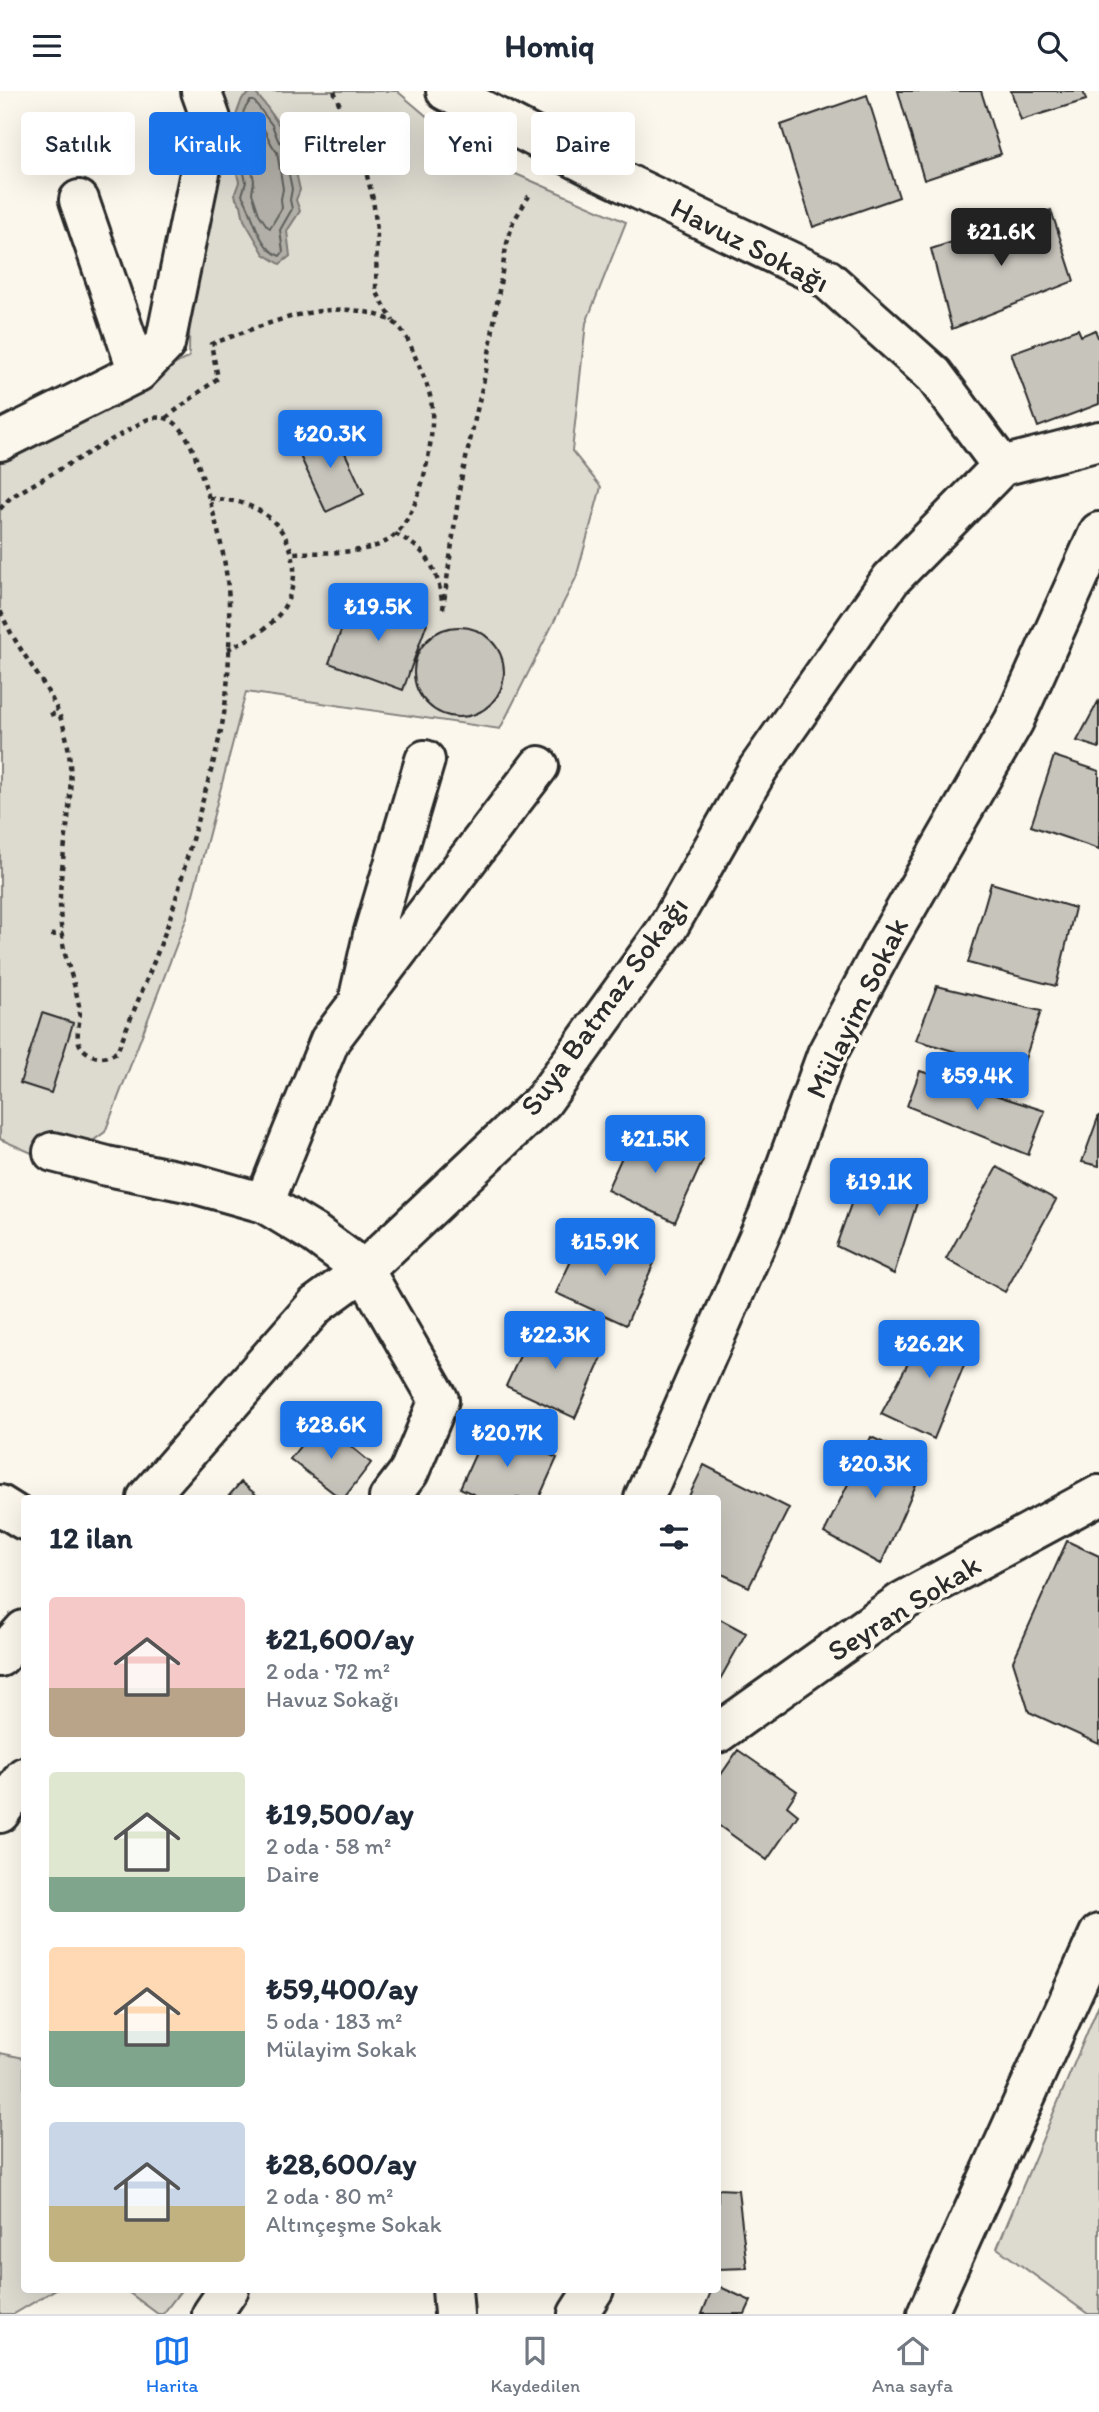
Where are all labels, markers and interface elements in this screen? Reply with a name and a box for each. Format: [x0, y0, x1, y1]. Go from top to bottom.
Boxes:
icon: menu [28, 27, 66, 65]
text: Homiq [505, 27, 594, 65]
icon: search [1033, 27, 1071, 65]
chip: Satılık [21, 112, 135, 175]
chip: Kiralık [149, 112, 266, 175]
chip: Filtreler [280, 112, 410, 175]
chip: Yeni [424, 112, 517, 175]
chip: Daire [531, 112, 635, 175]
street label: Havuz Sokağı [665, 189, 836, 300]
pin: ₺21.6K [944, 209, 1058, 268]
text: ₺21.6K [967, 217, 1035, 245]
pin: ₺20.3K [273, 411, 387, 470]
text: ₺20.3K [294, 419, 366, 447]
pin: ₺19.5K [321, 583, 435, 643]
text: ₺19.5K [344, 592, 412, 620]
street label: Suya Batmaz Sokağı [512, 889, 696, 1123]
street label: Mülayim Sokak [797, 911, 916, 1104]
pin: ₺59.4K [920, 1053, 1034, 1112]
text: ₺59.4K [942, 1061, 1012, 1089]
pin: ₺21.5K [598, 1115, 712, 1175]
text: ₺21.5K [621, 1124, 689, 1152]
pin: ₺19.1K [822, 1159, 936, 1218]
text: ₺19.1K [846, 1167, 912, 1195]
pin: ₺15.9K [548, 1219, 662, 1278]
text: ₺15.9K [571, 1227, 639, 1255]
pin: ₺22.3K [498, 1311, 612, 1371]
text: ₺22.3K [520, 1320, 590, 1348]
pin: ₺26.2K [872, 1321, 986, 1380]
text: ₺26.2K [894, 1329, 964, 1357]
pin: ₺28.6K [274, 1401, 388, 1461]
pin: ₺20.7K [450, 1409, 564, 1469]
text: ₺28.6K [296, 1410, 366, 1438]
text: ₺20.7K [472, 1418, 542, 1446]
pin: ₺20.3K [818, 1441, 932, 1500]
text: ₺20.3K [839, 1449, 911, 1477]
icon: filters [655, 1518, 693, 1556]
text: 12 ilan [49, 1519, 132, 1556]
street label: Seyran Sokak [820, 1546, 987, 1669]
text: ₺21,600/ay [266, 1620, 414, 1657]
icon: home [105, 1625, 189, 1709]
text: 2 oda · 72 m² [266, 1657, 390, 1685]
text: Havuz Sokağı [266, 1685, 399, 1713]
text: ₺19,500/ay [266, 1795, 414, 1832]
icon: home [105, 1800, 189, 1884]
text: 2 oda · 58 m² [266, 1832, 391, 1860]
text: Daire [266, 1860, 319, 1888]
text: ₺59,400/ay [266, 1970, 418, 2007]
icon: home [105, 1975, 189, 2059]
text: 5 oda · 183 m² [266, 2007, 402, 2035]
text: Mülayim Sokak [266, 2035, 417, 2063]
text: ₺28,600/ay [266, 2145, 416, 2182]
icon: home [105, 2150, 189, 2234]
text: 2 oda · 80 m² [266, 2182, 393, 2210]
text: Altınçeşme Sokak [266, 2210, 442, 2238]
tab: Harita [146, 2332, 198, 2397]
tab: Kaydedilen [490, 2332, 580, 2397]
tab: Ana sayfa [872, 2332, 953, 2397]

